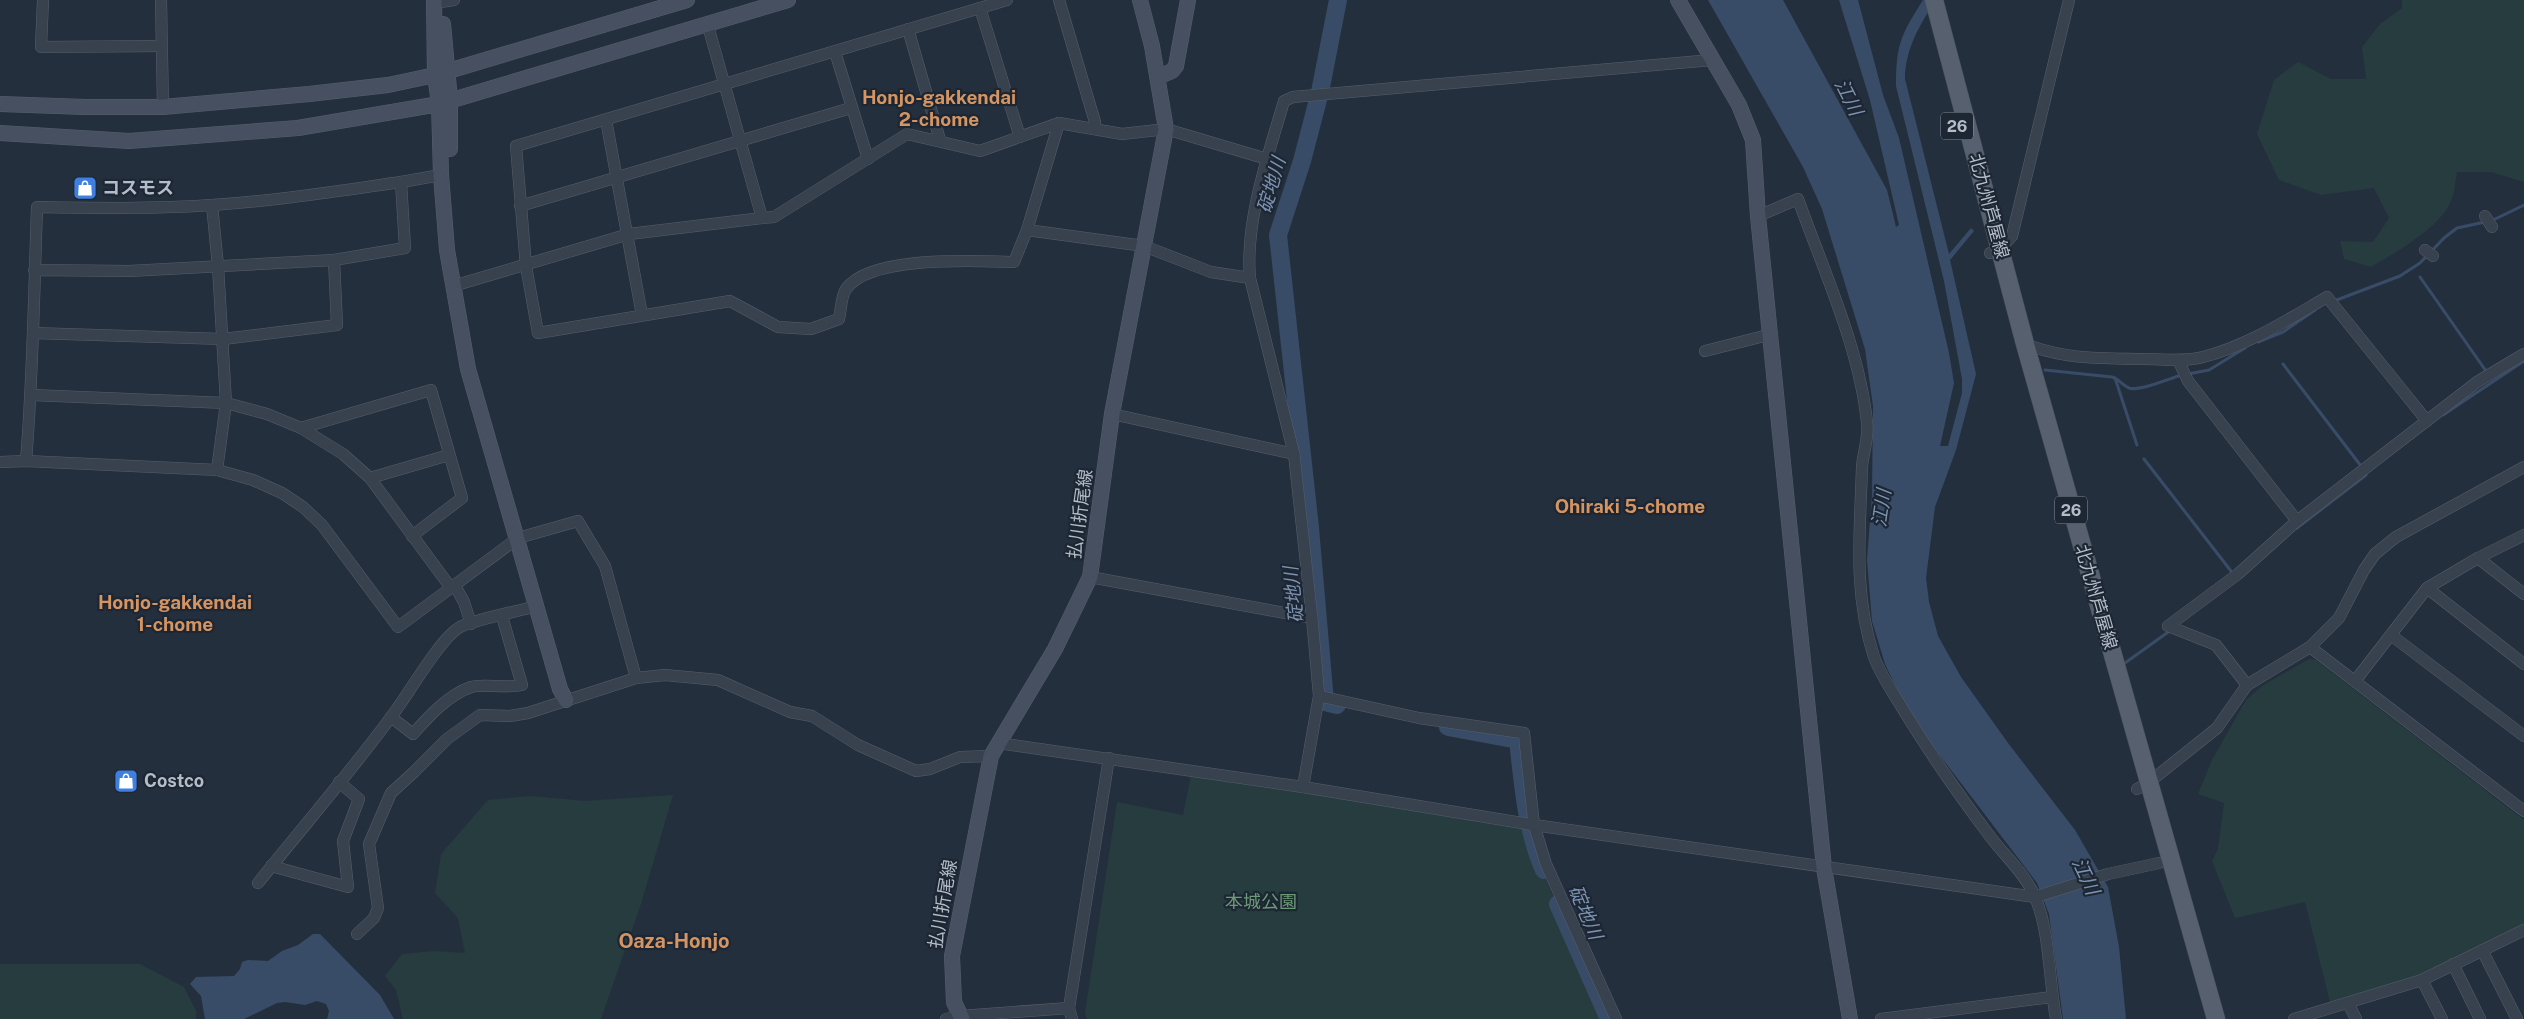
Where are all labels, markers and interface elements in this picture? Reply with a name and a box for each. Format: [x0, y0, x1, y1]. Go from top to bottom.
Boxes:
water label: 江川 [1831, 75, 1868, 121]
district label: Honjo-gakkendai 2-chome [862, 86, 1016, 130]
road number: 26 [1941, 112, 1973, 140]
street label: 北九州芦屋線 [1965, 151, 2014, 261]
water label: 碇地川 [1253, 153, 1290, 215]
shop icon: コスモス [72, 175, 98, 201]
place label: コスモス [102, 177, 174, 198]
street label: 払川折尾線 [1063, 468, 1096, 560]
water label: 江川 [1867, 486, 1895, 528]
district label: Ohiraki 5-chome [1555, 495, 1705, 517]
road number: 26 [2055, 496, 2087, 524]
street label: 北九州芦屋線 [2072, 542, 2121, 652]
water label: 碇地川 [1279, 564, 1307, 625]
district label: Honjo-gakkendai 1-chome [98, 591, 252, 635]
shop icon: Costco [113, 768, 139, 794]
place label: Costco [144, 770, 204, 791]
water label: 江川 [2068, 854, 2105, 900]
street label: 払川折尾線 [924, 858, 961, 950]
water label: 碇地川 [1565, 881, 1608, 944]
park label: 本城公園 [1225, 891, 1297, 912]
district label: Oaza-Honjo [618, 929, 730, 953]

